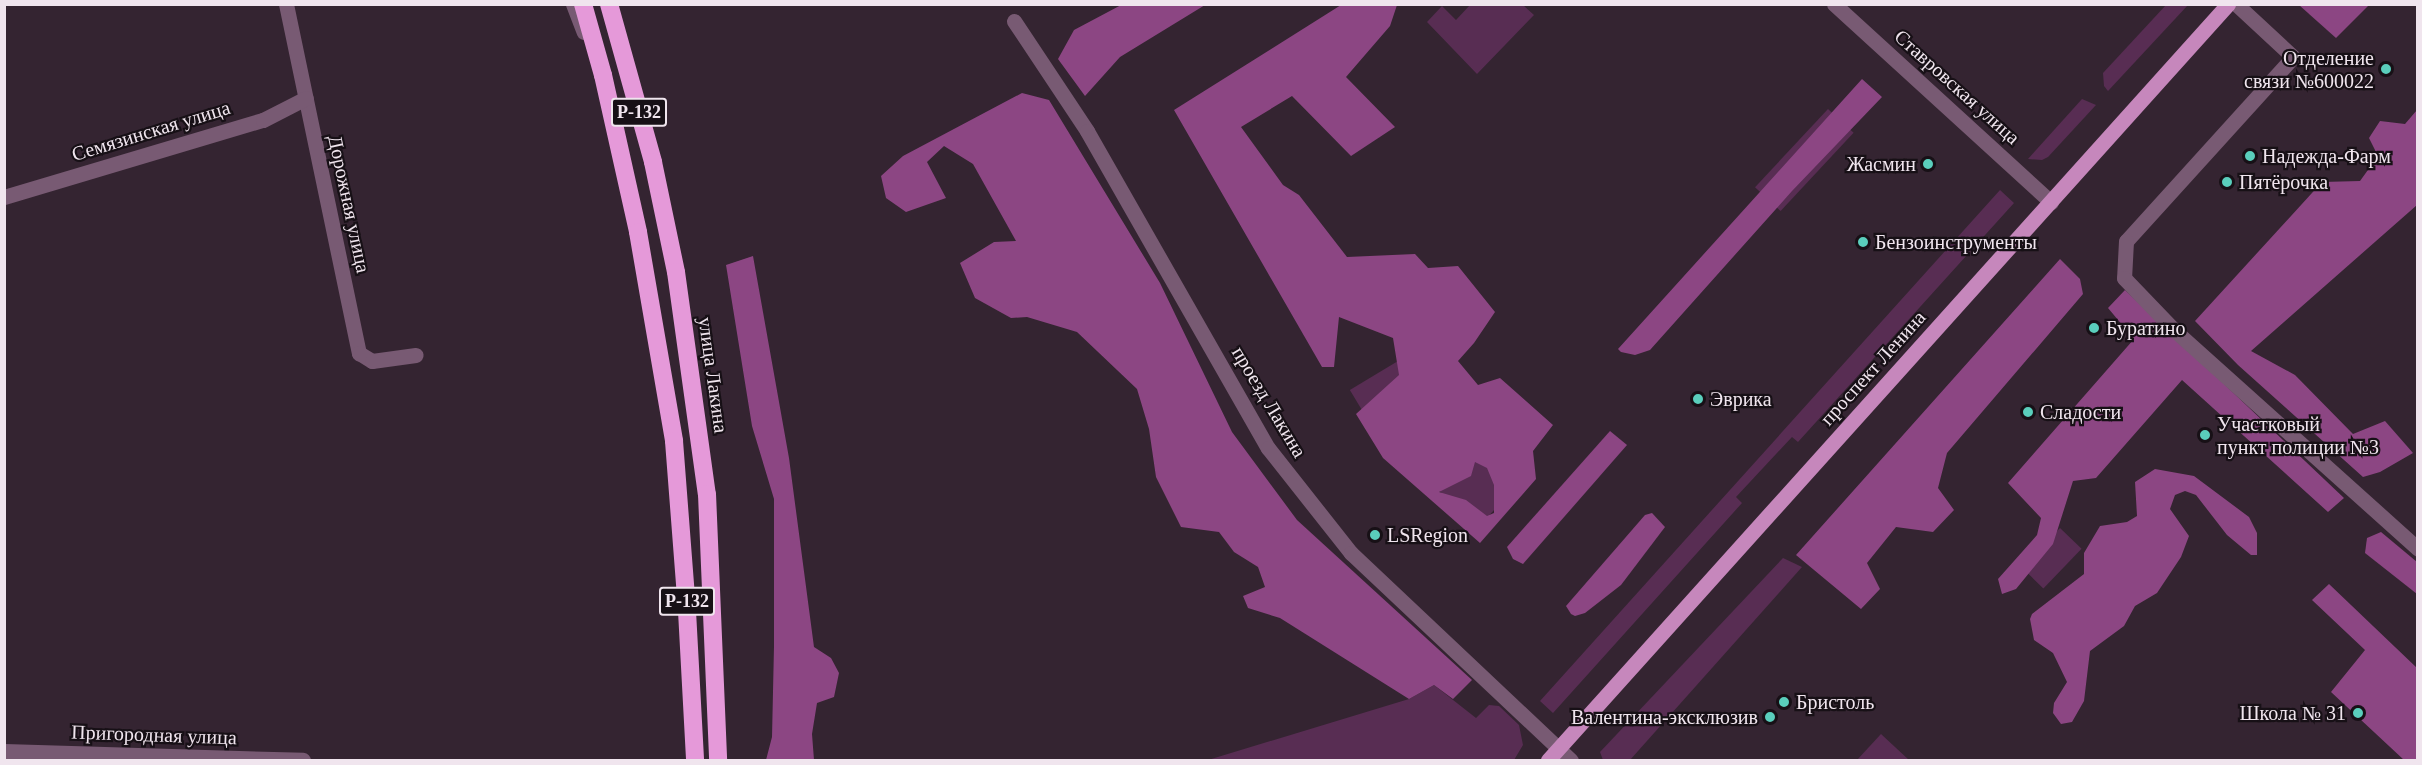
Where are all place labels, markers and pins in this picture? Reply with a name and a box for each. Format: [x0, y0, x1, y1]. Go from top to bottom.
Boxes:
place label: Отделение связи №600022 [2244, 46, 2374, 93]
marker: Отделение связи №600022 [2379, 62, 2393, 76]
place label: Надежда-Фарм [2262, 144, 2391, 168]
marker: Надежда-Фарм [2243, 149, 2257, 163]
place label: Жасмин [1847, 152, 1916, 176]
marker: Жасмин [1921, 157, 1935, 171]
place label: Пятёрочка [2239, 170, 2328, 194]
marker: Пятёрочка [2220, 175, 2234, 189]
place label: Бензоинструменты [1875, 230, 2037, 254]
marker: Бензоинструменты [1856, 235, 1870, 249]
place label: Буратино [2106, 316, 2185, 340]
marker: Буратино [2087, 321, 2101, 335]
place label: Эврика [1710, 387, 1772, 411]
marker: Эврика [1691, 392, 1705, 406]
place label: Сладости [2040, 400, 2121, 424]
marker: Сладости [2021, 405, 2035, 419]
place label: Участковый пункт полиции №3 [2217, 412, 2379, 459]
marker: Участковый пункт полиции №3 [2198, 428, 2212, 442]
place label: LSRegion [1387, 523, 1468, 547]
marker: LSRegion [1368, 528, 1382, 542]
place label: Бристоль [1796, 690, 1874, 714]
marker: Бристоль [1777, 695, 1791, 709]
place label: Школа № 31 [2239, 701, 2346, 725]
place label: Валентина-эксклюзив [1571, 705, 1758, 729]
marker: Школа № 31 [2351, 706, 2365, 720]
marker: Валентина-эксклюзив [1763, 710, 1777, 724]

